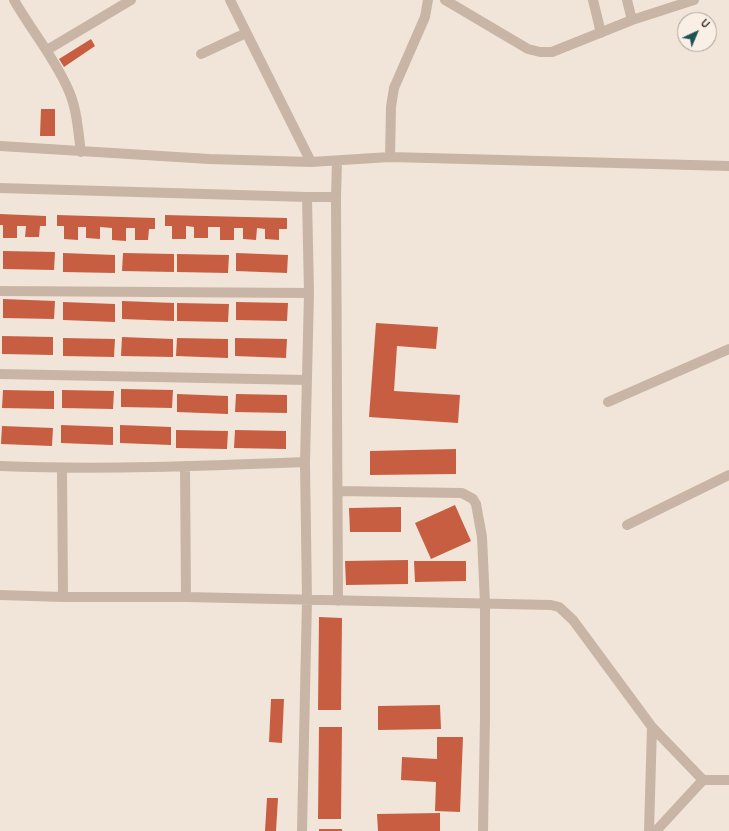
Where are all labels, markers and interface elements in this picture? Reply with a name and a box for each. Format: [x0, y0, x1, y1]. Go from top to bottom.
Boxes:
north arrow [677, 12, 717, 52]
text: U [698, 16, 712, 31]

